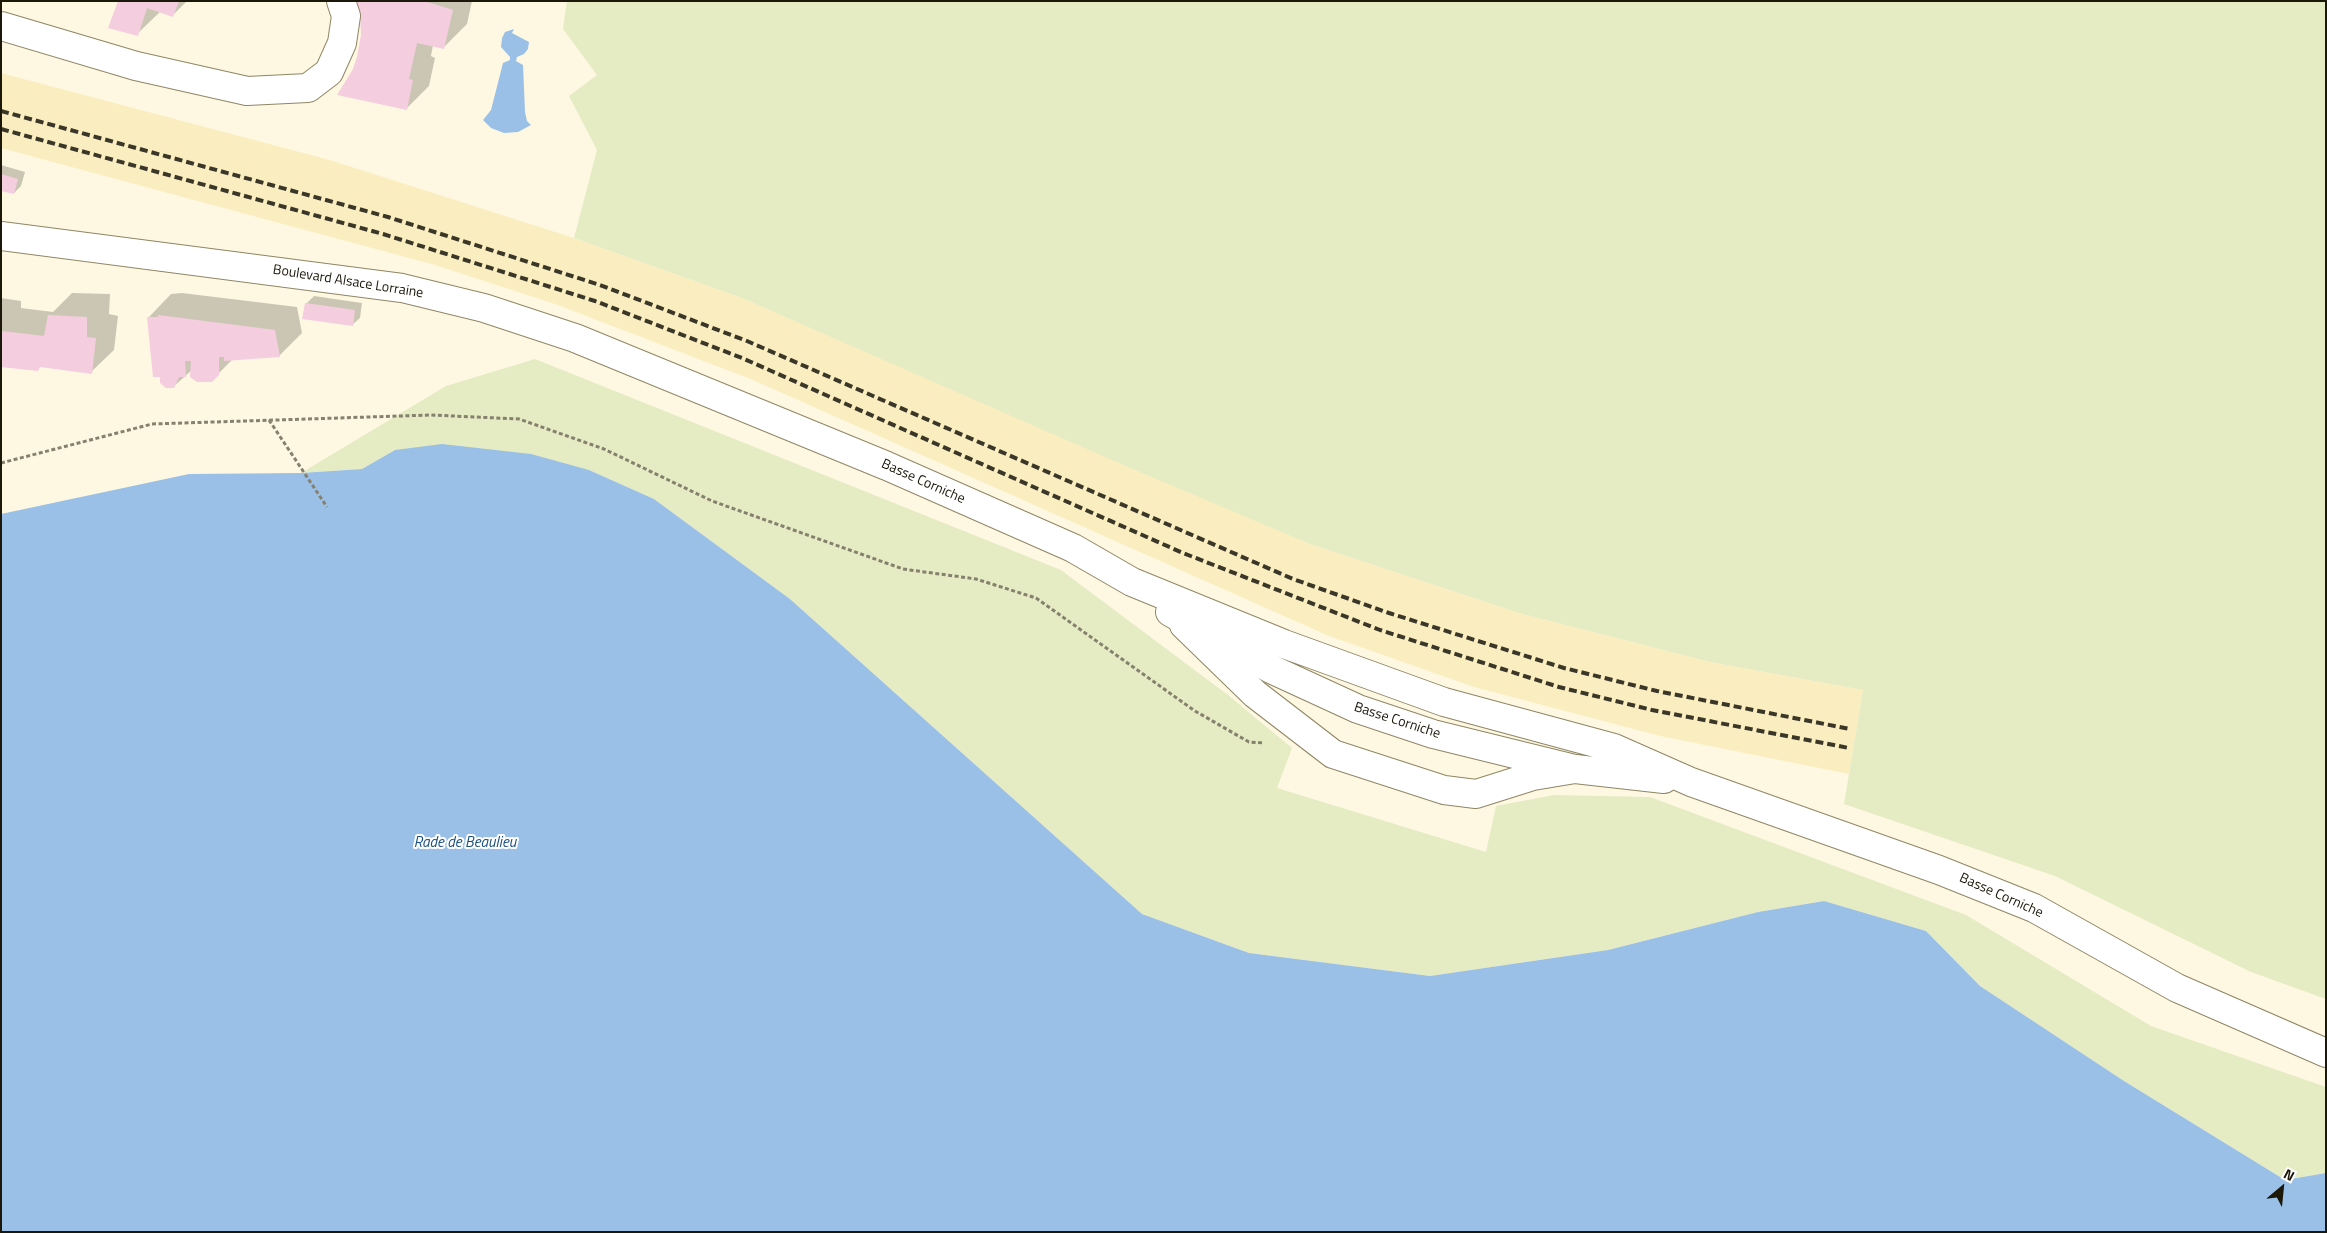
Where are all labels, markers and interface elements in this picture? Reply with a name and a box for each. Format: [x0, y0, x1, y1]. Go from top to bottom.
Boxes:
street label: Boulevard Alsace Lorraine [272, 262, 424, 302]
street label: Basse Corniche [879, 456, 967, 508]
street label: Basse Corniche [1352, 699, 1442, 743]
water label: Rade de Beaulieu [414, 834, 516, 852]
street label: Basse Corniche [1957, 870, 2045, 922]
north arrow [2257, 1163, 2307, 1213]
text: N [2280, 1163, 2298, 1186]

